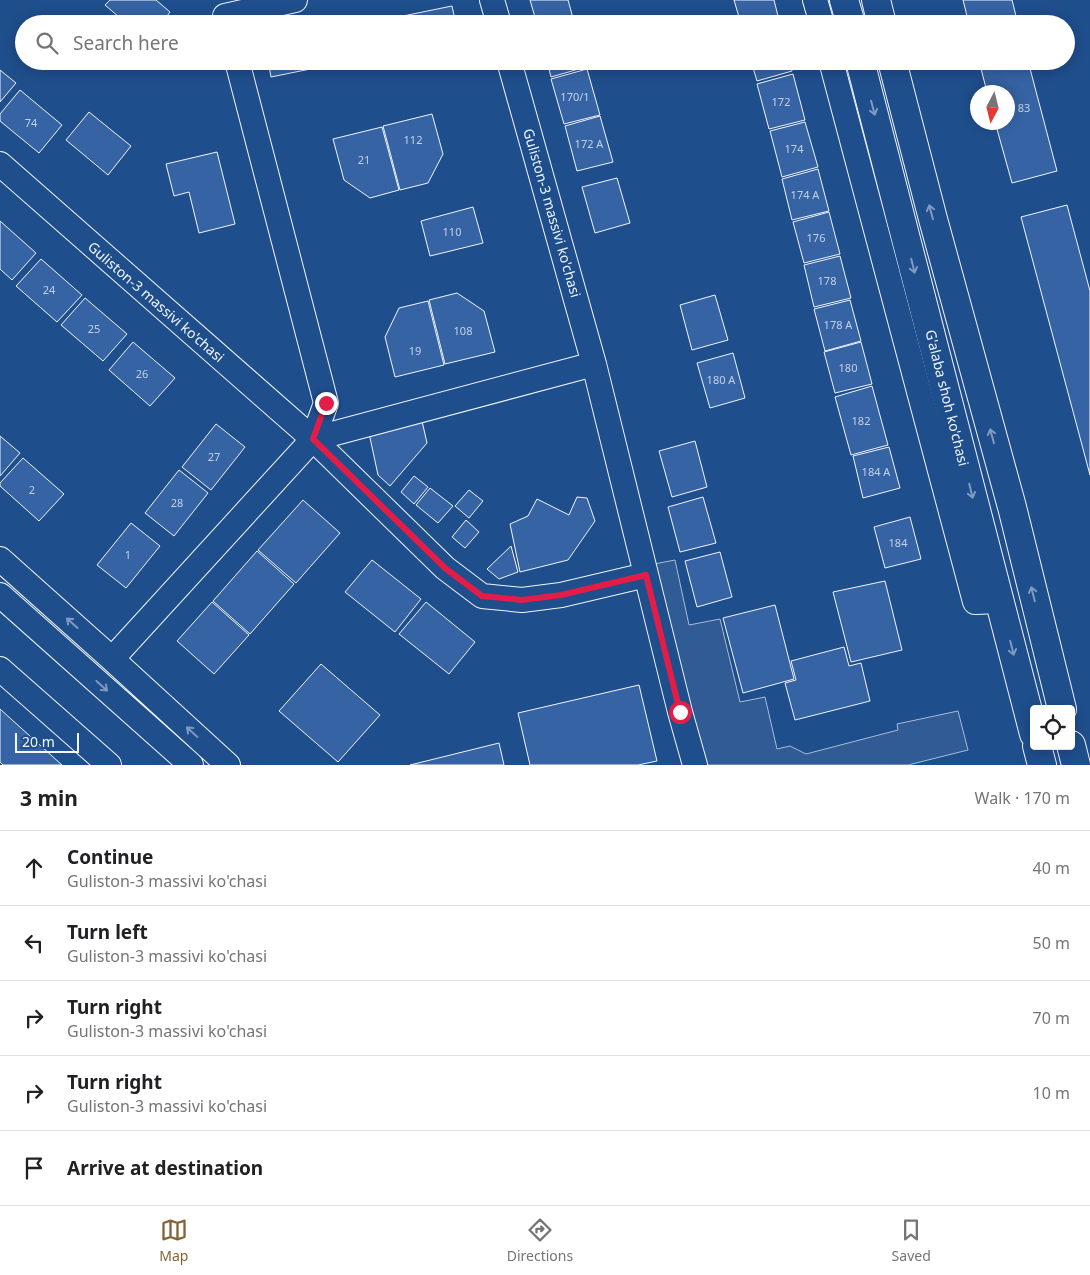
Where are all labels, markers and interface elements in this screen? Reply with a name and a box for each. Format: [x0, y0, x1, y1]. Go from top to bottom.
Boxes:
search box [15, 15, 1075, 70]
icon: search [33, 29, 61, 57]
text: Search here [73, 30, 179, 56]
north arrow [970, 85, 1015, 130]
house number: 170/1 [560, 89, 590, 104]
house number: 172 [772, 94, 790, 109]
one-way arrow [868, 100, 878, 116]
house number: 83 [1018, 100, 1030, 115]
house number: 74 [25, 115, 38, 130]
street label: Guliston-3 massivi ko'chasi [519, 126, 586, 300]
house number: 112 [404, 132, 422, 147]
house number: 172 А [575, 136, 604, 151]
house number: 174 [785, 141, 804, 156]
house number: 21 [358, 152, 370, 167]
house number: 174 А [791, 187, 820, 202]
one-way arrow [926, 205, 935, 221]
house number: 110 [443, 224, 461, 239]
house number: 176 [807, 230, 825, 245]
street label: Guliston-3 massivi ko'chasi [84, 237, 229, 366]
one-way arrow [909, 257, 919, 273]
house number: 178 [818, 273, 836, 288]
house number: 24 [43, 282, 56, 297]
house number: 178 А [824, 317, 853, 332]
house number: 25 [88, 321, 100, 336]
house number: 108 [454, 323, 472, 338]
street label: G'alaba shoh ko'chasi [921, 328, 974, 468]
house number: 19 [409, 343, 421, 358]
house number: 180 [839, 360, 857, 375]
house number: 26 [136, 366, 148, 381]
house number: 180 А [707, 372, 736, 387]
route end [315, 392, 338, 415]
house number: 182 [852, 413, 870, 428]
one-way arrow [987, 429, 997, 445]
house number: 27 [208, 449, 220, 464]
house number: 184 А [862, 464, 891, 479]
house number: 2 [29, 482, 35, 497]
one-way arrow [967, 482, 976, 498]
house number: 28 [171, 495, 183, 510]
house number: 184 [889, 535, 908, 550]
house number: 1 [125, 547, 131, 562]
one-way arrow [1028, 586, 1037, 602]
one-way arrow [65, 617, 78, 629]
one-way arrow [1007, 640, 1017, 656]
one-way arrow [95, 680, 108, 692]
route start [669, 701, 692, 724]
map controls [1030, 705, 1075, 750]
button: locate [1030, 705, 1075, 750]
one-way arrow [186, 726, 198, 738]
scale bar [15, 730, 79, 753]
text: 20 m [22, 732, 55, 751]
text: 3 min [20, 784, 78, 812]
text: Walk · 170 m [975, 787, 1070, 809]
text: Continue [67, 844, 153, 870]
icon: ahead [20, 854, 48, 882]
text: 40 m [1033, 857, 1070, 879]
text: Guliston-3 massivi ko'chasi [67, 870, 267, 892]
text: Turn left [67, 919, 148, 945]
icon: left [20, 929, 48, 957]
text: 50 m [1033, 932, 1070, 954]
text: Guliston-3 massivi ko'chasi [67, 945, 267, 967]
text: Turn right [67, 994, 162, 1020]
icon: right [20, 1004, 48, 1032]
text: 70 m [1033, 1007, 1070, 1029]
text: Guliston-3 massivi ko'chasi [67, 1020, 267, 1042]
text: Turn right [67, 1069, 162, 1095]
icon: right [20, 1079, 48, 1107]
text: 10 m [1033, 1082, 1070, 1104]
text: Guliston-3 massivi ko'chasi [67, 1095, 267, 1117]
icon: arrive [20, 1154, 48, 1182]
text: Arrive at destination [67, 1155, 263, 1181]
tab: Map [159, 1216, 188, 1265]
tab: Directions [507, 1216, 573, 1265]
tab: Saved [892, 1216, 931, 1265]

